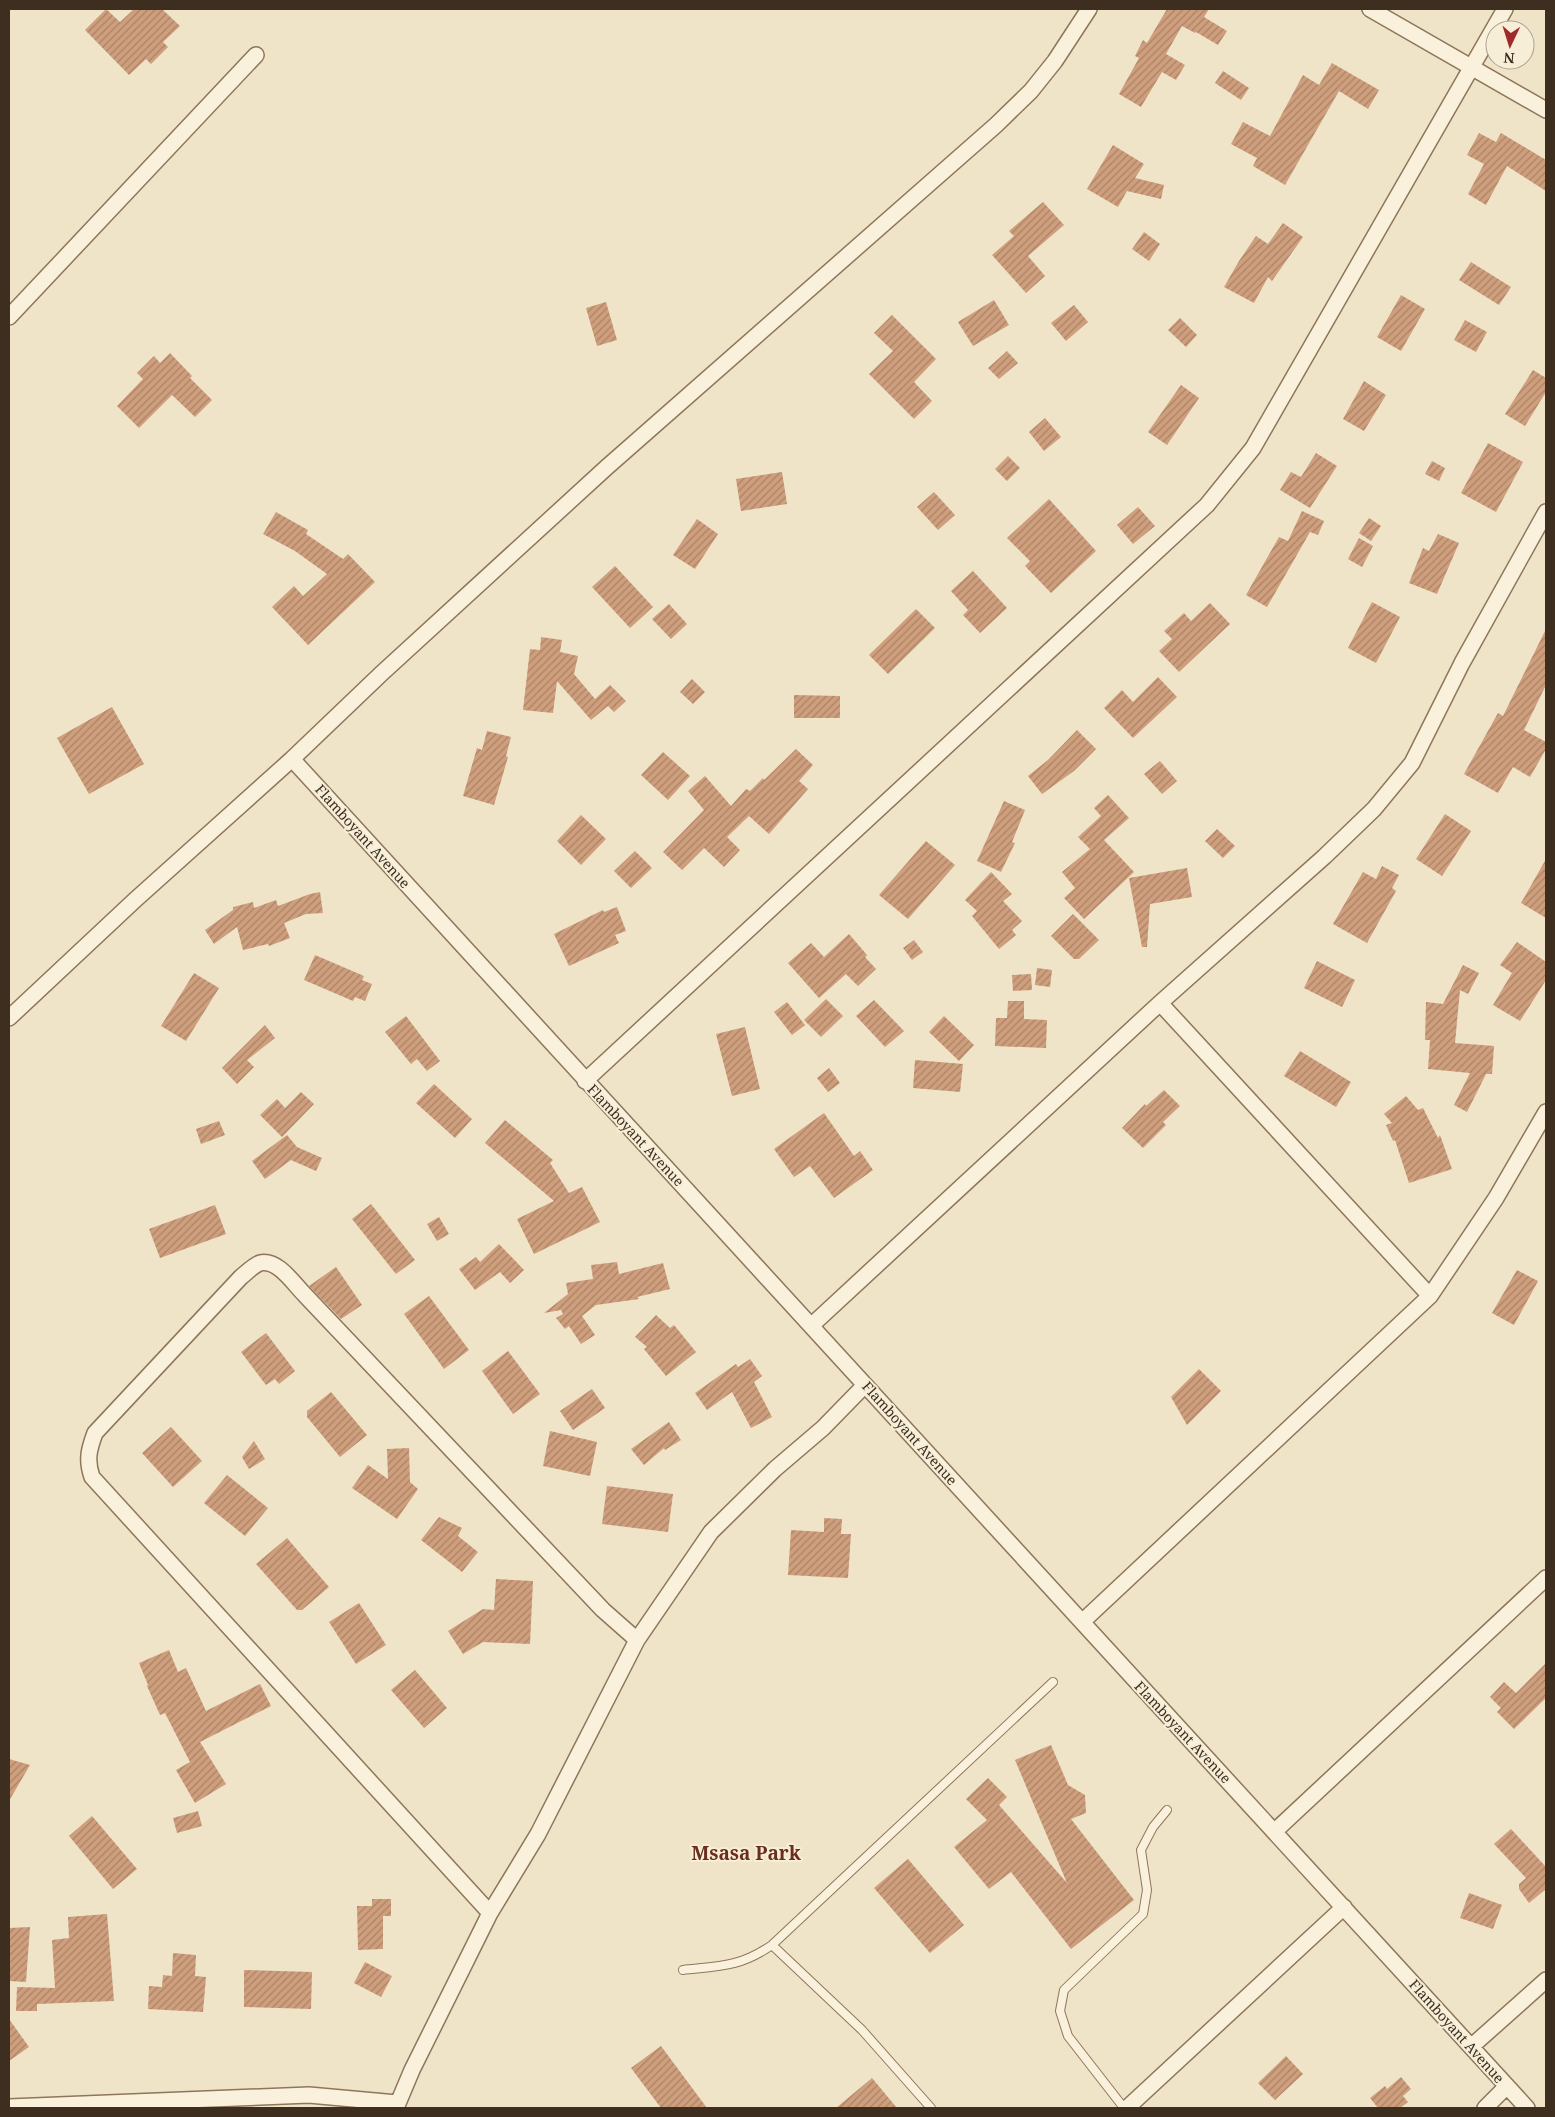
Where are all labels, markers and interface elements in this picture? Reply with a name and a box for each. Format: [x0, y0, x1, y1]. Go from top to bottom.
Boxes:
north arrow [1485, 20, 1535, 70]
text: N [1503, 49, 1515, 68]
street label: Flamboyant Avenue [311, 780, 415, 892]
street label: Flamboyant Avenue [584, 1080, 688, 1190]
street label: Flamboyant Avenue [858, 1377, 962, 1489]
street label: Flamboyant Avenue [1131, 1677, 1235, 1787]
district label: Msasa Park [691, 1840, 802, 1866]
street label: Flamboyant Avenue [1405, 1975, 1509, 2087]

